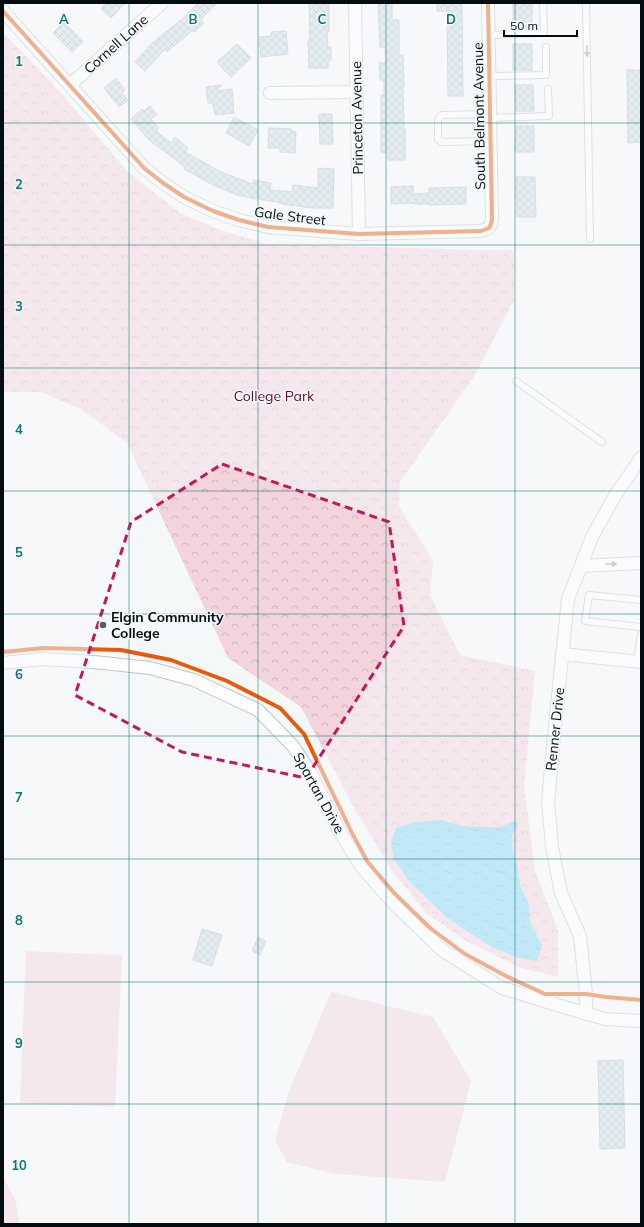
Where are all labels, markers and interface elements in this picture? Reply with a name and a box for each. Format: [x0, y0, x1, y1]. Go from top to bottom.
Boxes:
street label: Cornell Lane [80, 10, 152, 78]
text: A [59, 11, 69, 27]
text: B [189, 11, 198, 27]
text: C [318, 11, 327, 27]
text: D [446, 11, 456, 27]
scale bar [504, 12, 577, 38]
text: 50 m [510, 18, 538, 33]
street label: South Belmont Avenue [469, 42, 489, 190]
one-way arrow [584, 45, 590, 58]
text: 1 [15, 53, 23, 69]
street label: Princeton Avenue [347, 61, 367, 175]
text: 2 [15, 176, 23, 192]
street label: Gale Street [253, 203, 327, 229]
text: 3 [15, 298, 23, 314]
park label: College Park [234, 387, 315, 405]
text: 4 [15, 421, 23, 437]
text: 5 [15, 544, 23, 560]
one-way arrow [605, 561, 617, 568]
place label: Elgin Community College [111, 608, 224, 642]
marker: Elgin Community College [98, 620, 108, 630]
text: 6 [15, 666, 23, 682]
street label: Renner Drive [542, 686, 568, 772]
street label: Spartan Drive [289, 749, 349, 837]
text: 7 [15, 789, 23, 805]
text: 8 [15, 912, 23, 928]
text: 9 [15, 1035, 23, 1051]
text: 10 [11, 1157, 27, 1173]

